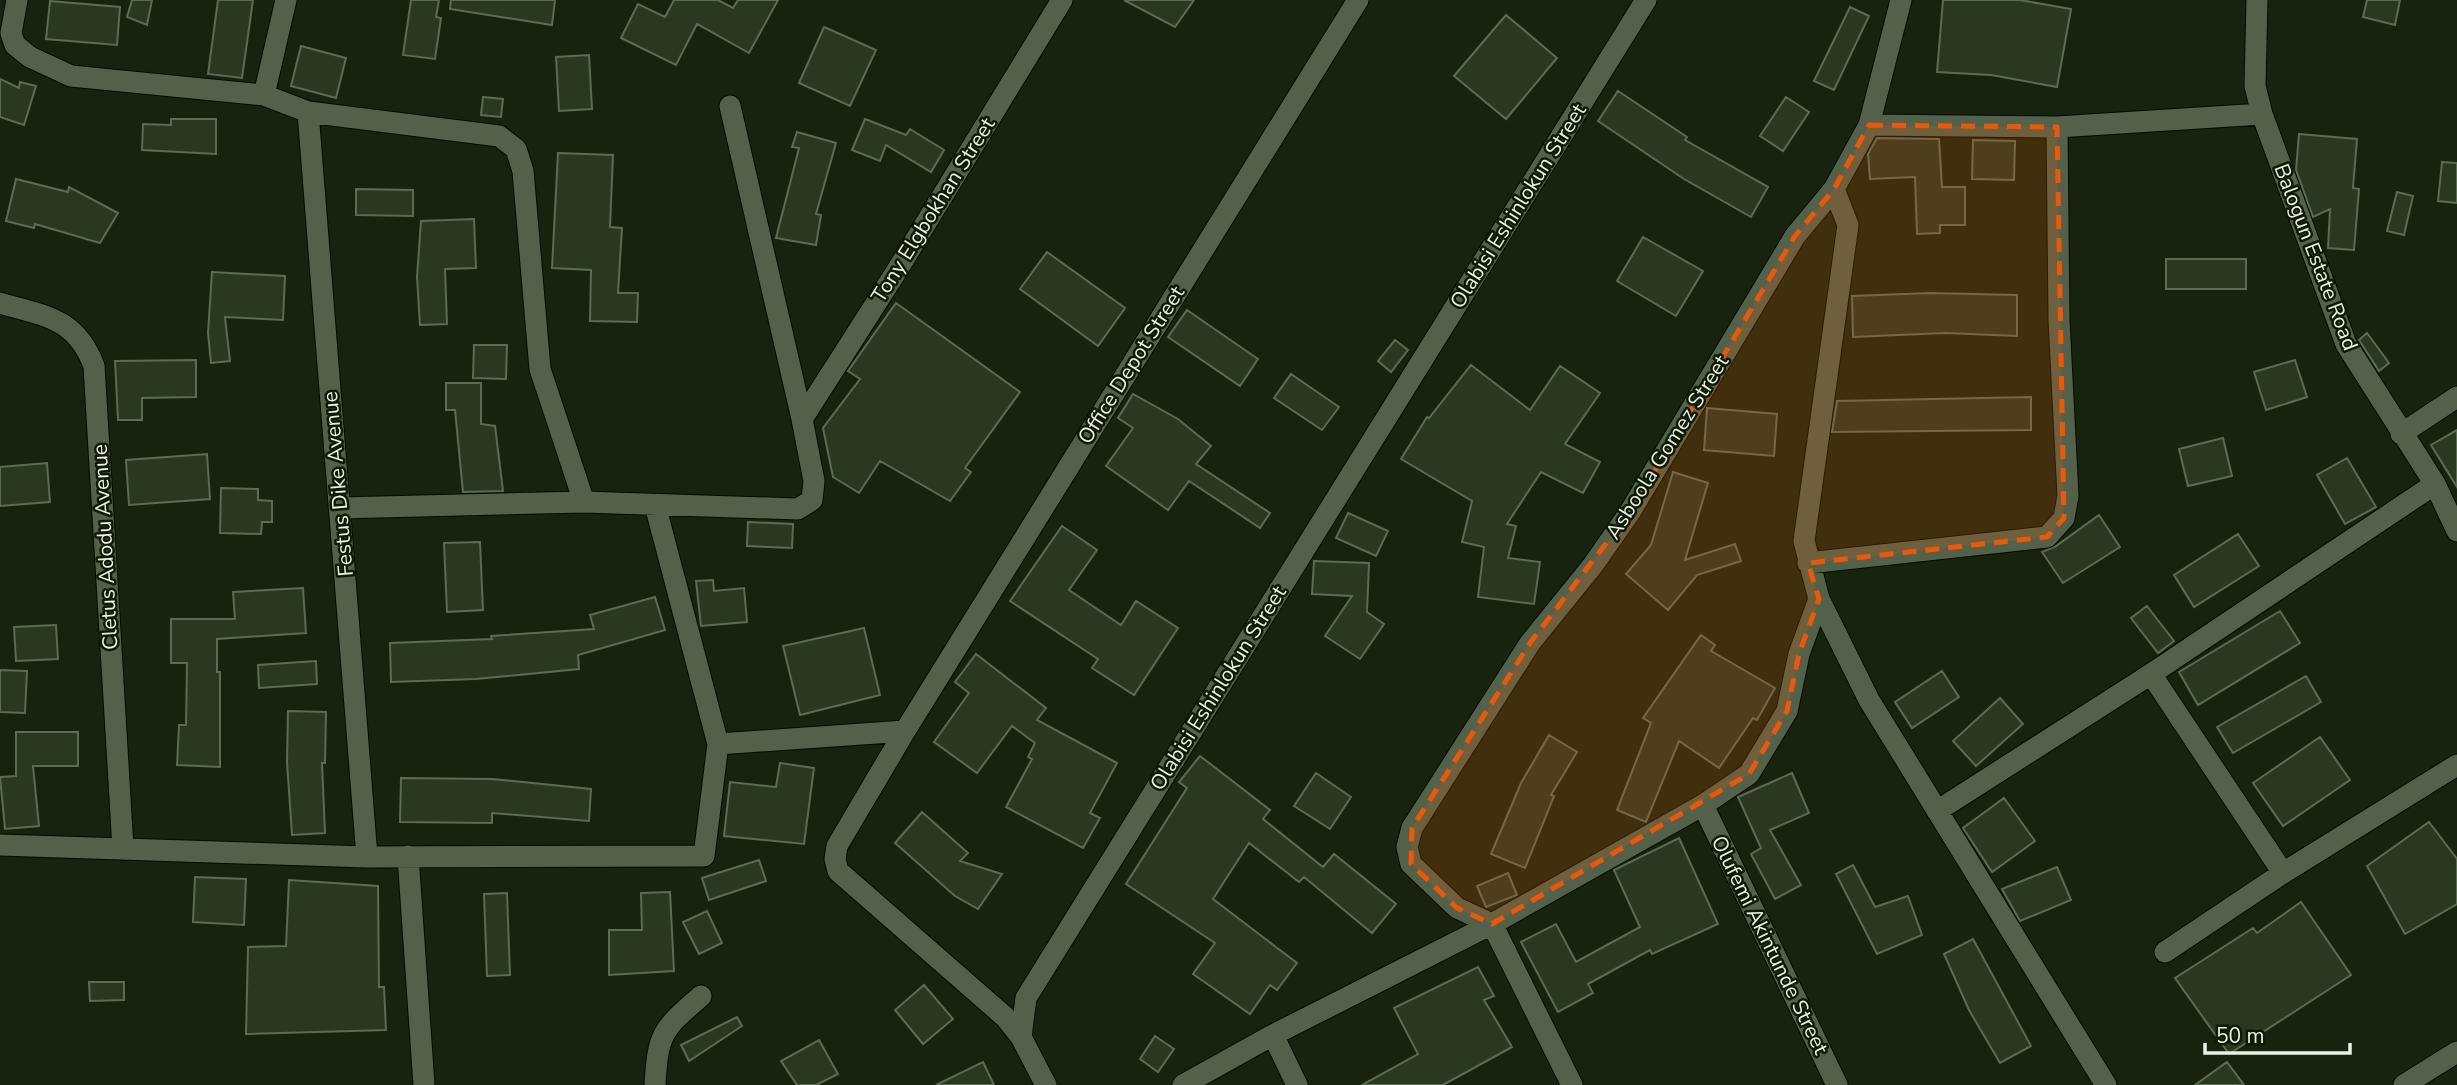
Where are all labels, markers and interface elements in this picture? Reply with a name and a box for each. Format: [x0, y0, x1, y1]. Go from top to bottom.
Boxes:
street label: Olabisi Eshinlokun Street [1443, 98, 1593, 314]
street label: Tony Elgbokhan Street [865, 112, 1002, 308]
street label: Balogun Estate Road [2267, 160, 2365, 354]
street label: Office Depot Street [1071, 280, 1191, 449]
street label: Asboola Gomez Street [1599, 349, 1735, 544]
street label: Festus Dike Avenue [316, 390, 360, 578]
street label: Cletus Adodu Avenue [86, 443, 124, 651]
street label: Olabisi Eshinlokun Street [1143, 580, 1293, 796]
street label: Olufemi Akintunde Street [1705, 831, 1835, 1060]
scale bar [2205, 1012, 2350, 1056]
text: 50 m [2216, 1022, 2265, 1050]

